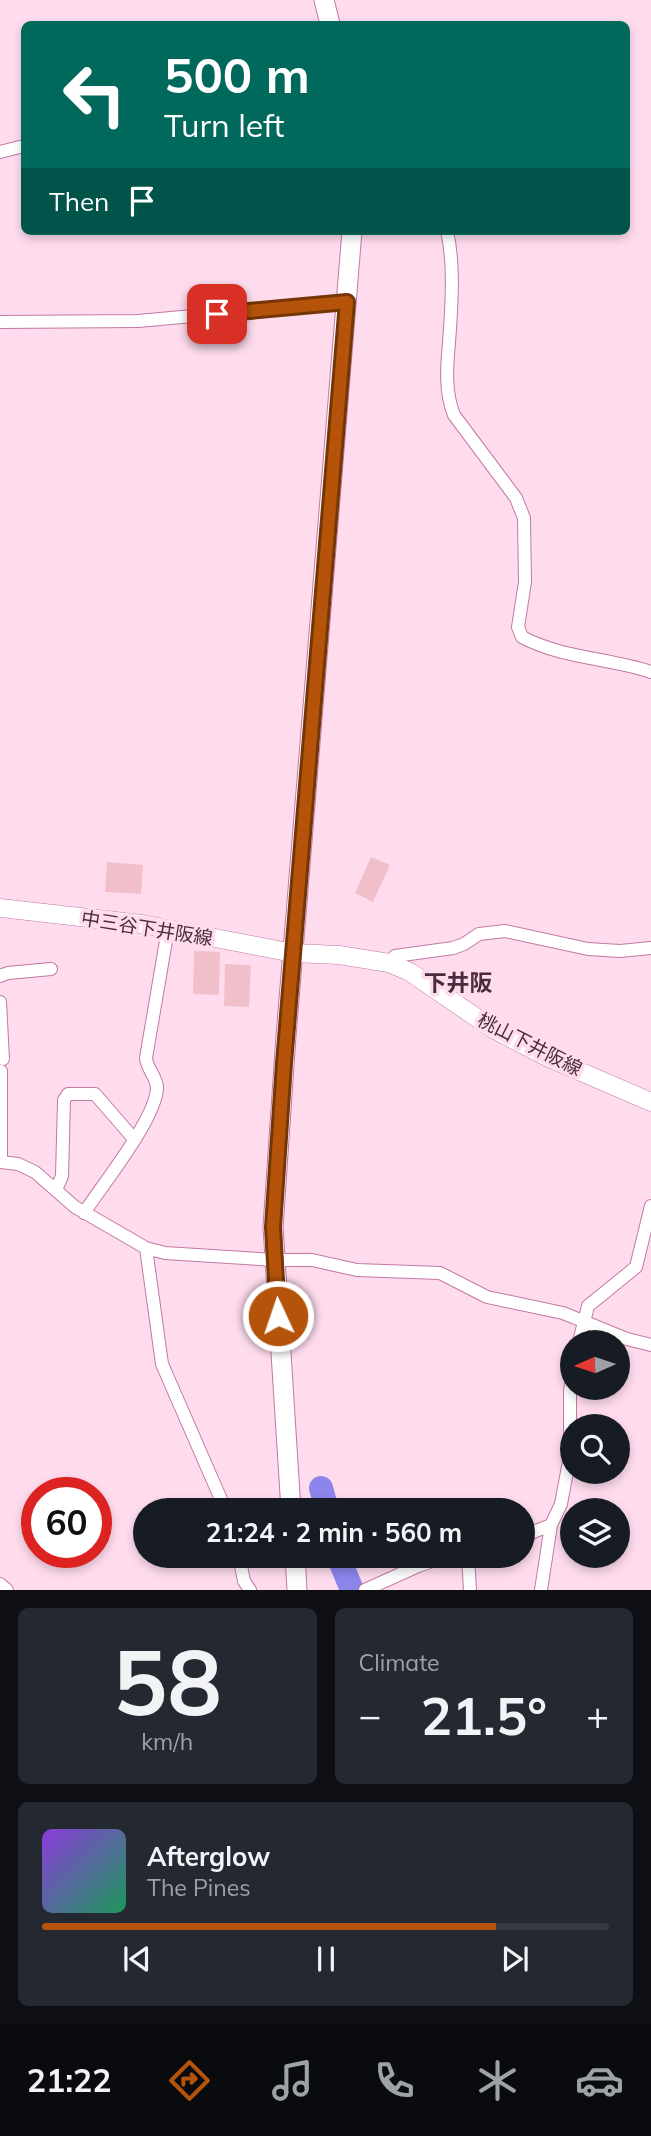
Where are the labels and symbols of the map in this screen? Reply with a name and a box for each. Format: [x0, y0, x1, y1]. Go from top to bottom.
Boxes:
pin [187, 284, 247, 344]
street label: 中三谷下井阪線 [79, 906, 215, 950]
district label: 下井阪 [424, 968, 493, 997]
street label: 桃山下井阪線 [474, 1007, 586, 1081]
position arrow [241, 1279, 315, 1353]
north arrow [560, 1330, 630, 1400]
speed limit sign: 60 [21, 1477, 112, 1568]

